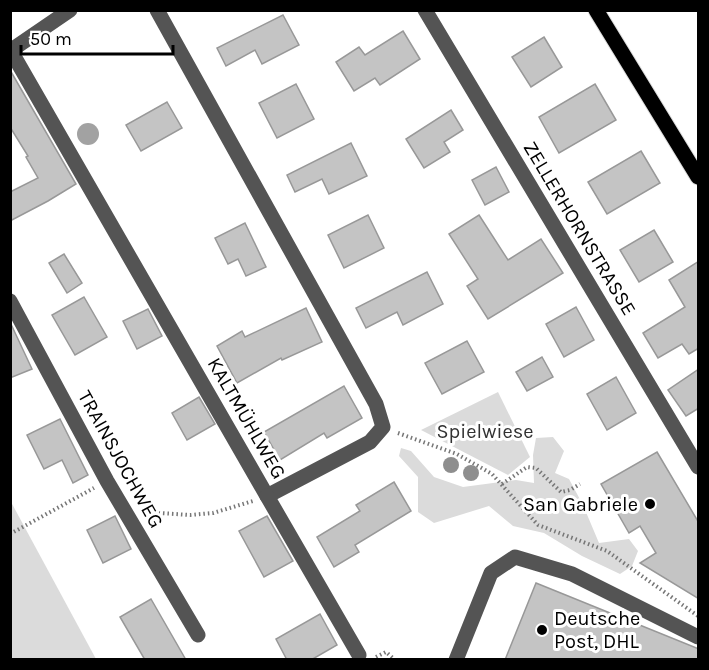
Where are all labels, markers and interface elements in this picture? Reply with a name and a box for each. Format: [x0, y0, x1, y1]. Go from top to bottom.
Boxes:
scale bar [21, 18, 172, 56]
text: 50 m [30, 28, 72, 50]
street label: ZELLERHORNSTRASSE [519, 137, 641, 319]
street label: KALTMÜHLWEG [203, 354, 291, 483]
street label: TRAINSJOCHWEG [73, 386, 168, 532]
park label: Spielwiese [436, 420, 534, 443]
place label: San Gabriele [523, 493, 638, 516]
marker: San Gabriele [643, 497, 657, 511]
place label: Deutsche Post, DHL [554, 607, 640, 653]
marker: Deutsche Post, DHL [535, 623, 549, 637]

